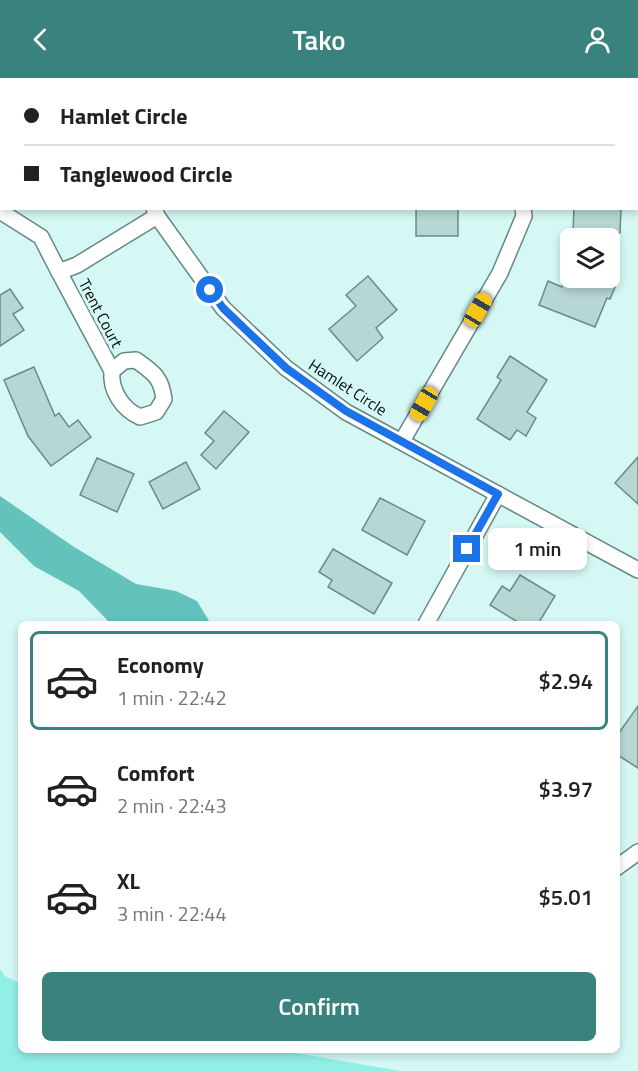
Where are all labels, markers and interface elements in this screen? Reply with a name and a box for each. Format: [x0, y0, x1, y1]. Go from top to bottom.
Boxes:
text: Tako [292, 19, 346, 60]
icon: back [24, 23, 57, 56]
icon: person [581, 23, 614, 56]
text: Hamlet Circle [60, 99, 187, 133]
text: Tanglewood Circle [60, 157, 232, 191]
map controls [560, 228, 620, 288]
button: layers [560, 228, 620, 288]
street label: Trent Court [73, 274, 129, 352]
route start [196, 276, 223, 303]
car [461, 290, 495, 330]
street label: Hamlet Circle [304, 353, 392, 421]
car [407, 384, 441, 424]
callout: 1 min [488, 528, 587, 570]
text: 1 min [513, 533, 562, 564]
route end [453, 535, 480, 562]
text: Economy [117, 648, 204, 682]
icon: car [45, 654, 99, 708]
text: $2.94 [538, 664, 593, 698]
text: 1 min · 22:42 [117, 682, 227, 713]
text: Comfort [117, 756, 195, 790]
icon: car [45, 762, 99, 816]
text: $3.97 [538, 772, 593, 806]
text: 2 min · 22:43 [117, 790, 227, 821]
text: XL [117, 864, 140, 898]
icon: car [45, 870, 99, 924]
text: $5.01 [538, 880, 593, 914]
text: 3 min · 22:44 [117, 898, 227, 929]
button: Confirm [42, 972, 596, 1041]

